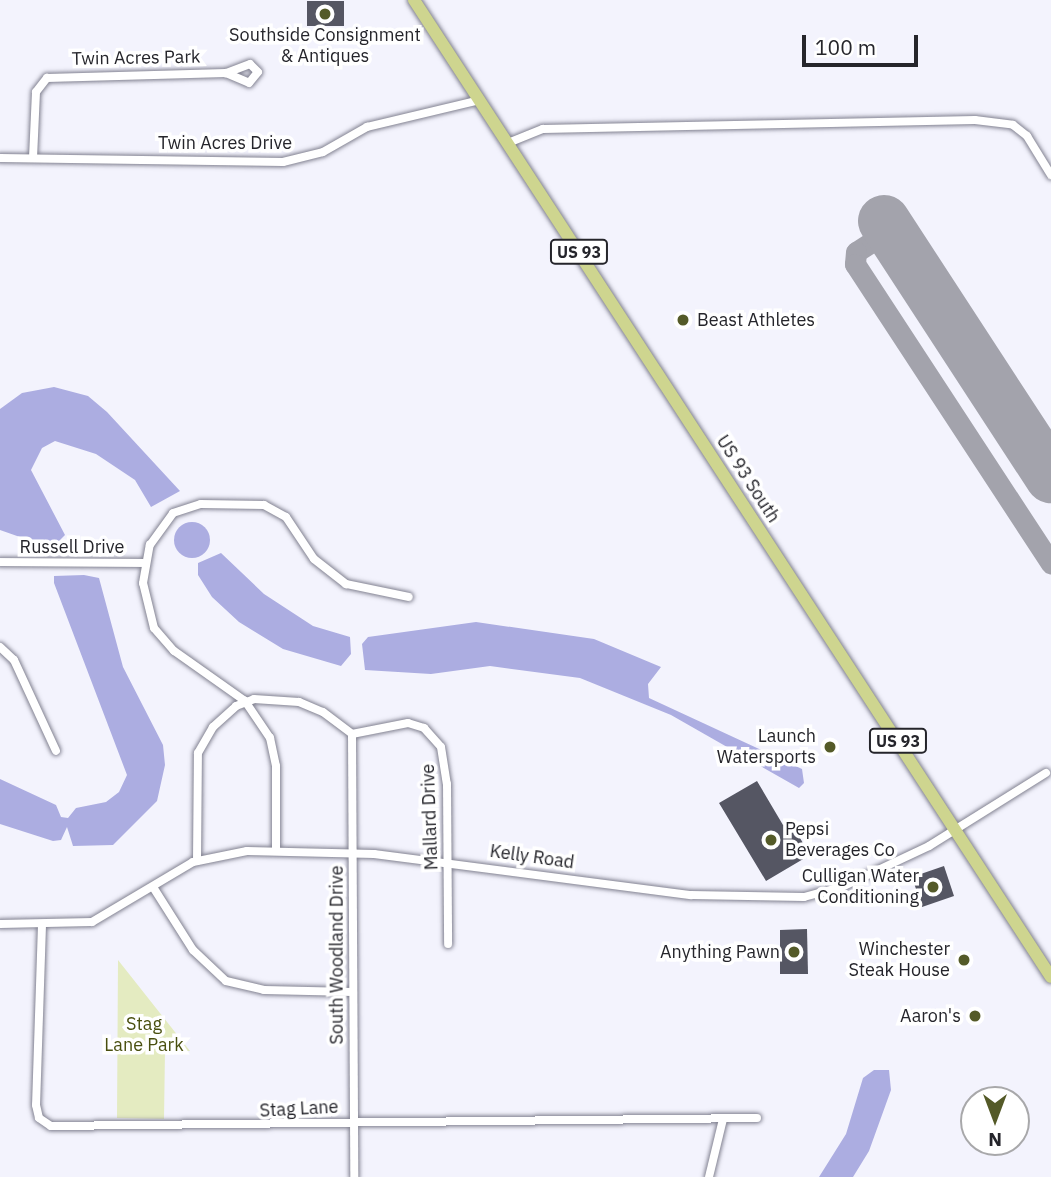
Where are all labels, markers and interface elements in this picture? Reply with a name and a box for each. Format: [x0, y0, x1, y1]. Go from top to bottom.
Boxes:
marker: Southside Consignment & Antiques [317, 6, 333, 22]
scale bar [806, 21, 922, 65]
place label: Southside Consignment & Antiques [229, 25, 421, 68]
text: 100 m [815, 33, 876, 61]
street label: Twin Acres Park [71, 46, 201, 70]
street label: Twin Acres Drive [158, 132, 292, 154]
road number: US 93 [549, 240, 609, 264]
place label: Beast Athletes [697, 309, 815, 331]
marker: Beast Athletes [675, 312, 691, 328]
street label: US 93 South [712, 431, 784, 527]
street label: Russell Drive [20, 536, 124, 558]
place label: Launch Watersports [717, 726, 816, 768]
road number: US 93 [868, 728, 928, 754]
marker: Launch Watersports [822, 739, 838, 755]
street label: Mallard Drive [417, 763, 443, 871]
place label: Pepsi Beverages Co [785, 819, 895, 862]
marker: Pepsi Beverages Co [763, 832, 779, 848]
street label: Kelly Road [488, 840, 576, 874]
street label: South Woodland Drive [326, 865, 348, 1045]
place label: Culligan Water Conditioning [802, 866, 919, 908]
marker: Culligan Water Conditioning [925, 879, 941, 895]
place label: Winchester Steak House [848, 939, 950, 982]
place label: Anything Pawn [660, 941, 780, 963]
marker: Anything Pawn [786, 944, 802, 960]
marker: Winchester Steak House [956, 952, 972, 968]
place label: Aaron's [900, 1005, 961, 1027]
marker: Aaron's [967, 1008, 983, 1024]
park label: Stag Lane Park [104, 1014, 184, 1056]
north arrow [960, 1086, 1030, 1156]
street label: Stag Lane [259, 1096, 339, 1122]
text: N [988, 1128, 1002, 1152]

